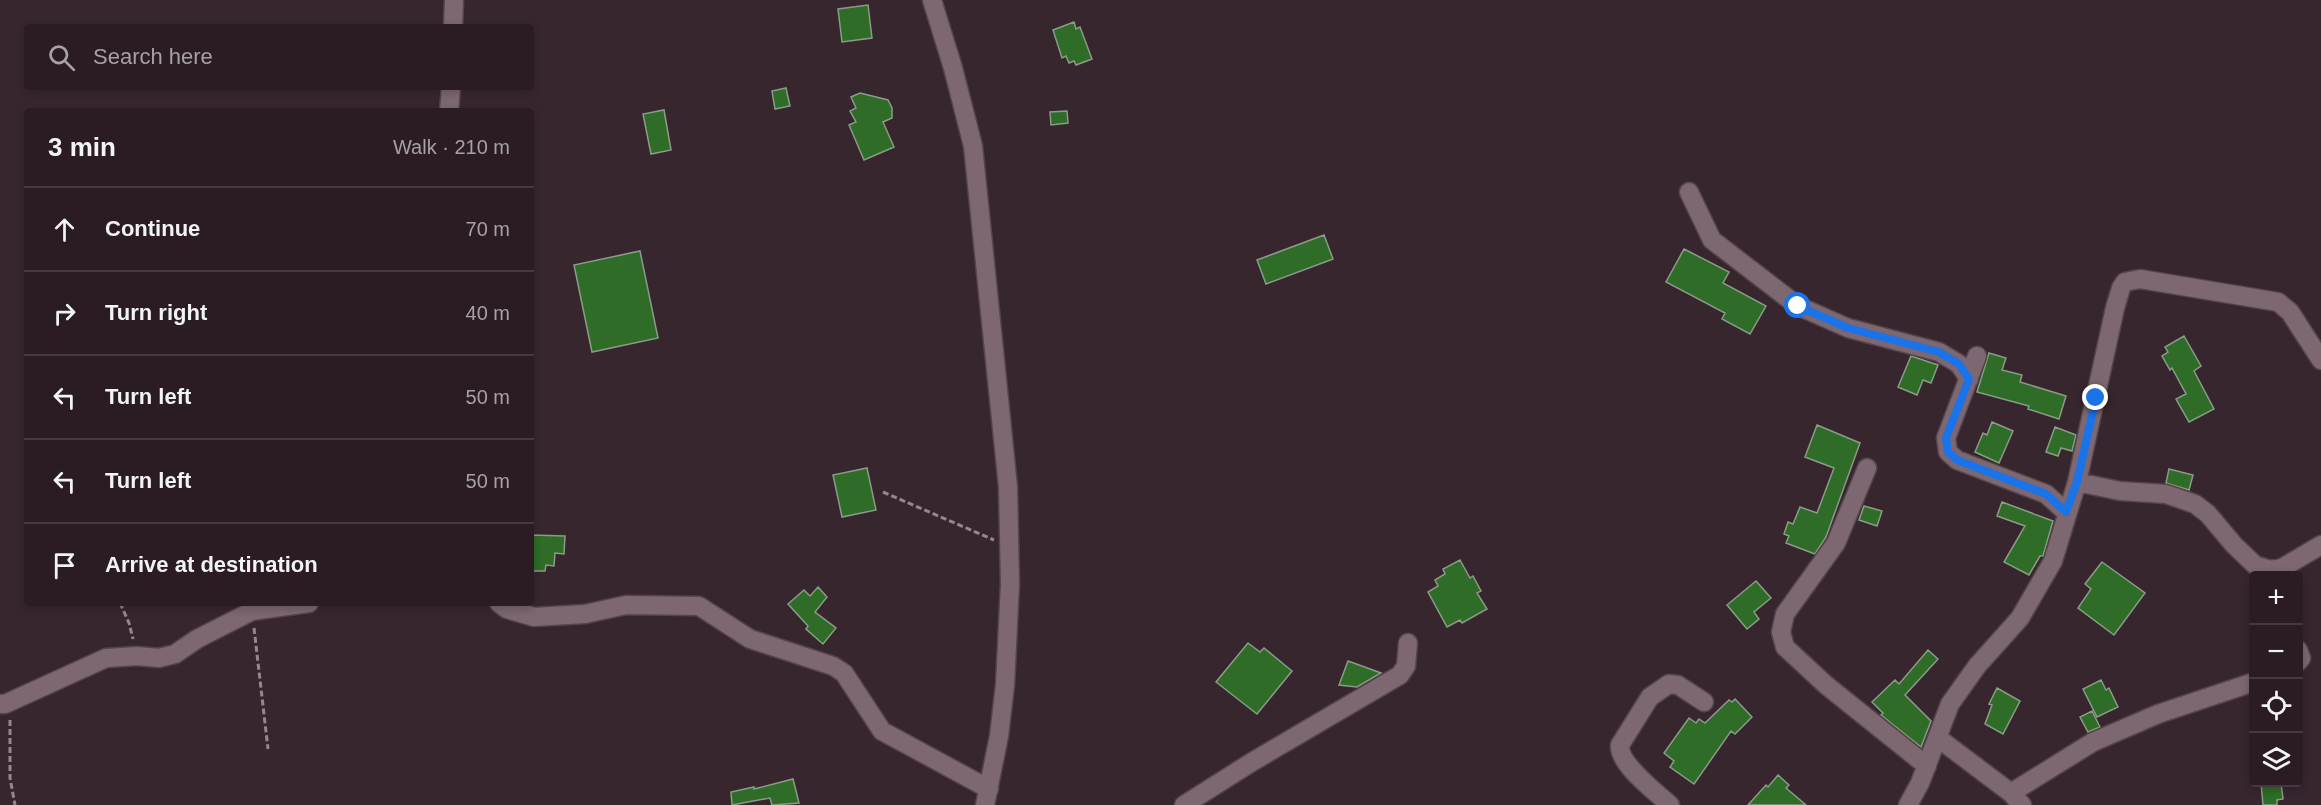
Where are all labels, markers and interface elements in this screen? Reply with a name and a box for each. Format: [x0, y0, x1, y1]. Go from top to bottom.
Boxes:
search box [24, 24, 534, 90]
icon: search [45, 41, 78, 74]
text: Search here [93, 44, 213, 69]
text: 3 min [48, 132, 116, 162]
text: Walk · 210 m [393, 136, 510, 158]
icon: ahead [48, 213, 81, 246]
text: Continue [105, 216, 200, 241]
text: 70 m [466, 218, 510, 240]
route start [1784, 292, 1810, 318]
icon: right [48, 297, 81, 330]
text: Turn right [105, 300, 207, 325]
text: 40 m [466, 302, 510, 324]
icon: left [48, 381, 81, 414]
text: Turn left [105, 384, 191, 409]
route end [2082, 384, 2108, 410]
text: 50 m [466, 386, 510, 408]
icon: left [48, 465, 81, 498]
text: Turn left [105, 468, 191, 493]
text: 50 m [466, 470, 510, 492]
icon: arrive [48, 549, 81, 582]
text: Arrive at destination [105, 552, 318, 577]
map controls [2249, 571, 2303, 787]
button: + [2249, 571, 2303, 625]
button: − [2249, 625, 2303, 679]
button: locate [2249, 679, 2303, 733]
button: layers [2249, 733, 2303, 787]

